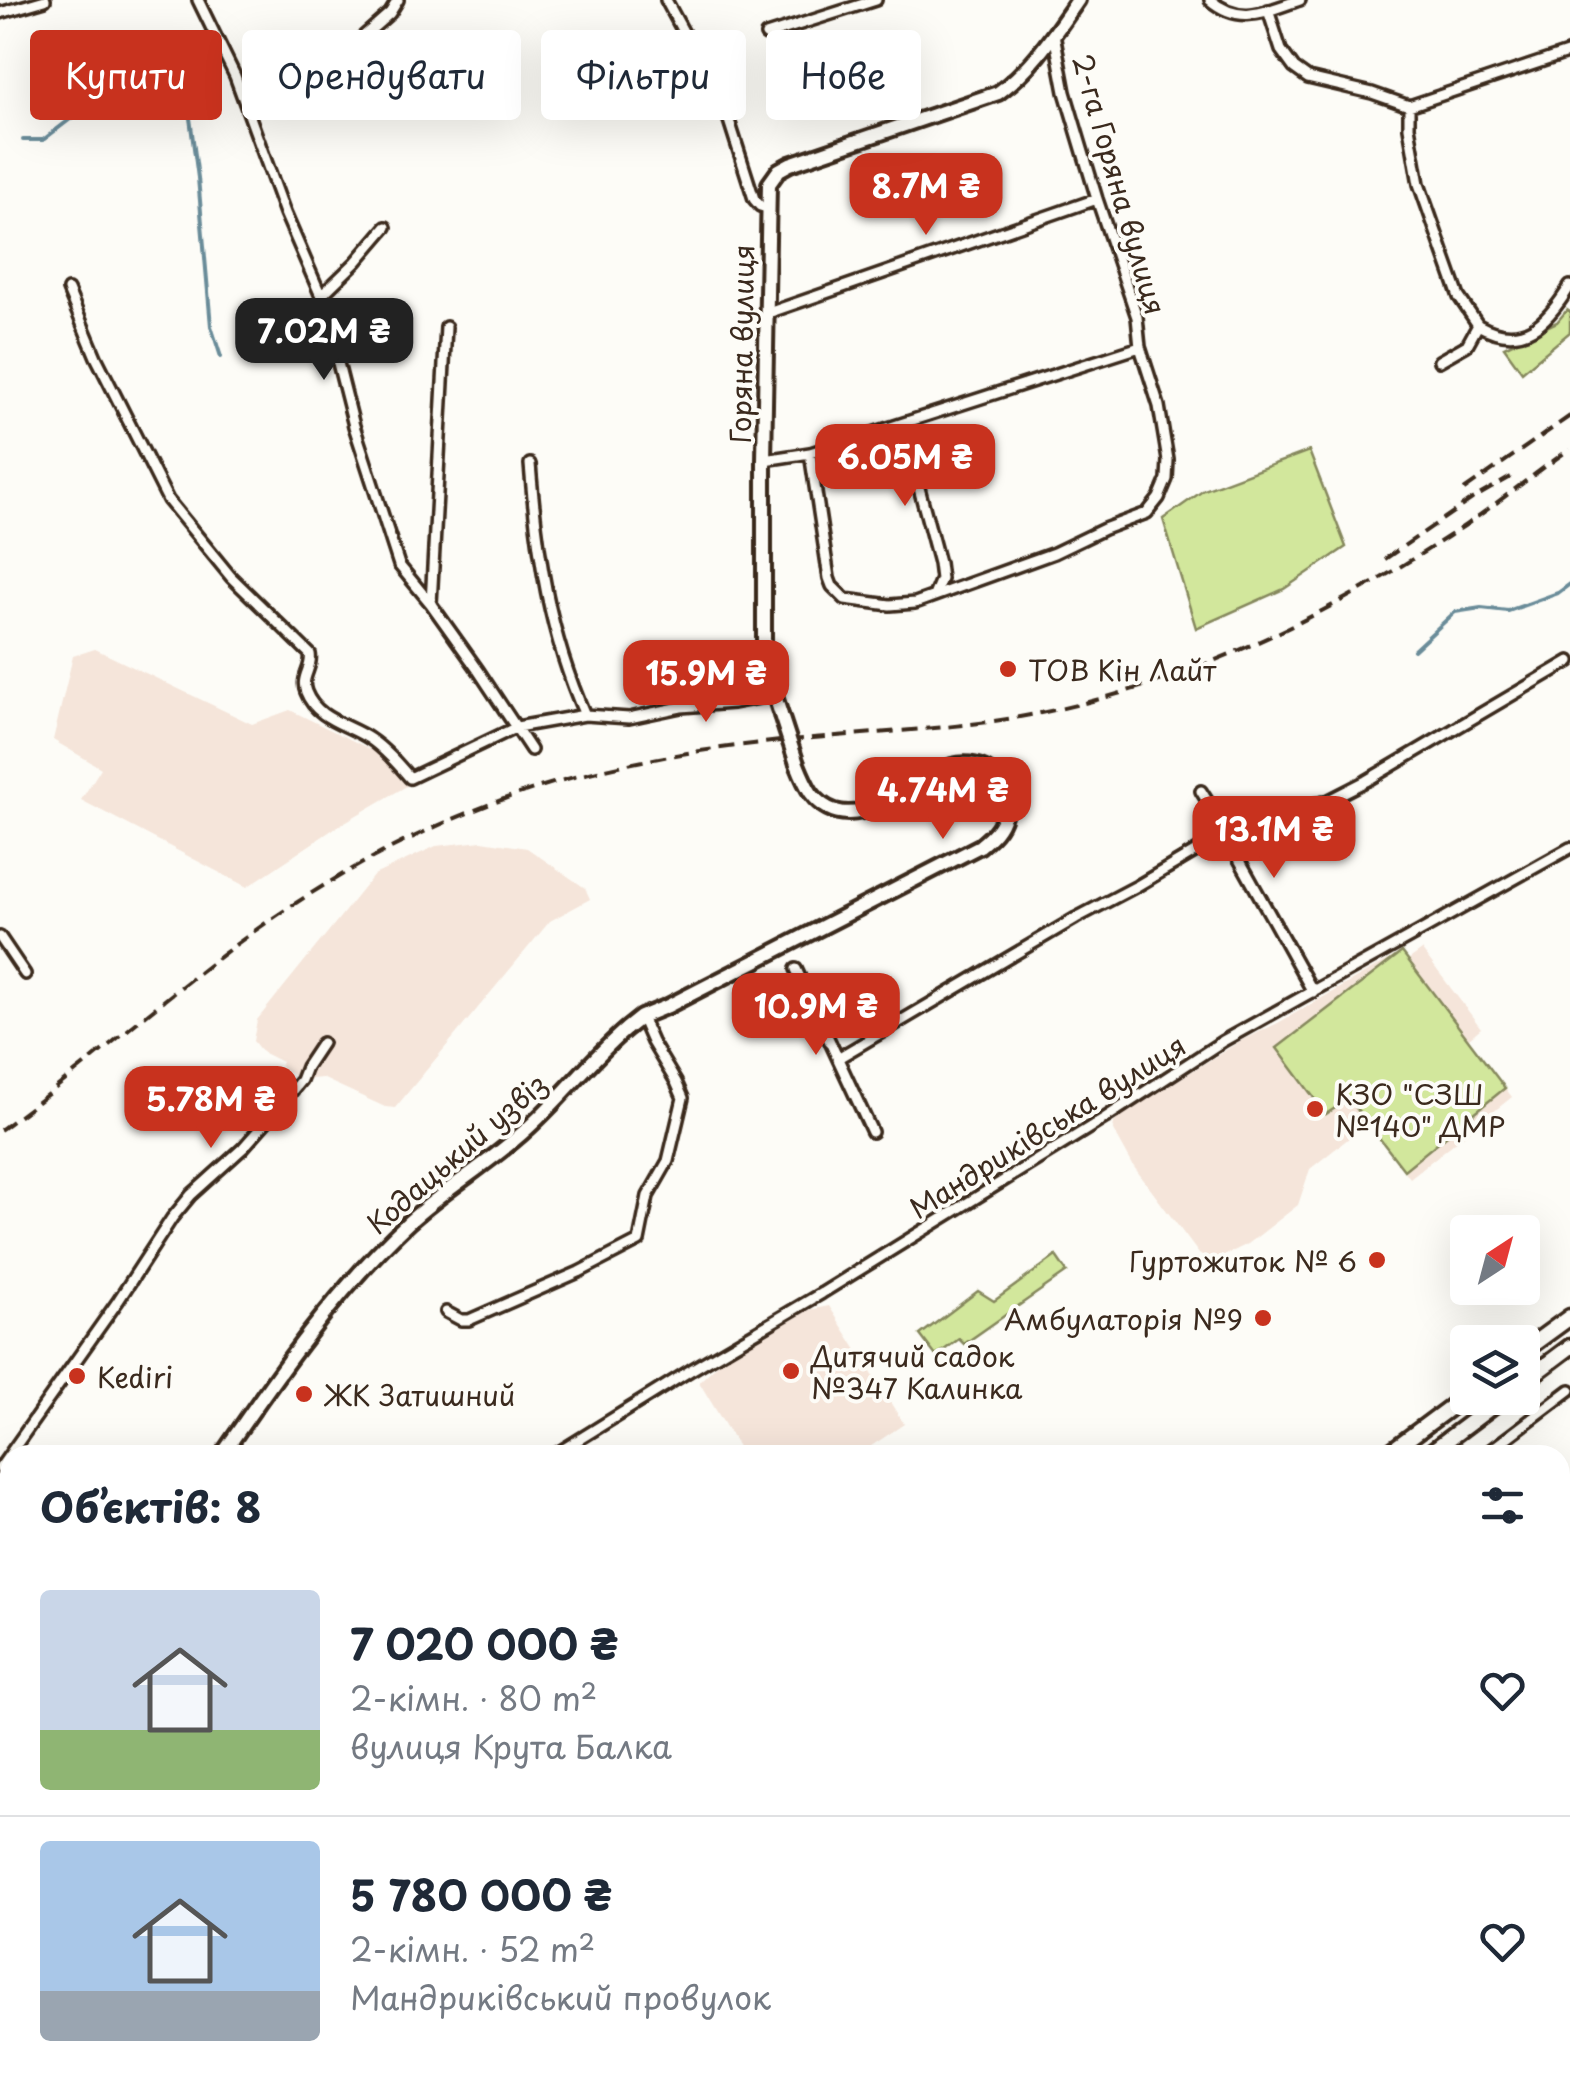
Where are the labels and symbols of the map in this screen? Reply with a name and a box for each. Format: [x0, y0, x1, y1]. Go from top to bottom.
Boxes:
street label: 2-га Горяна вулиця [1062, 49, 1178, 319]
pin: 8.7M ₴ [845, 153, 1007, 238]
street label: Горяна вулиця [718, 244, 764, 444]
pin: 7.02M ₴ [232, 298, 416, 383]
pin: 6.05M ₴ [813, 424, 997, 509]
pin: 15.9M ₴ [614, 640, 798, 725]
place label: ТОВ Кін Лайт [1028, 648, 1217, 691]
marker: ТОВ Кін Лайт [997, 658, 1019, 680]
pin: 4.74M ₴ [851, 757, 1035, 842]
pin: 13.1M ₴ [1182, 796, 1366, 881]
pin: 10.9M ₴ [724, 973, 908, 1058]
street label: Мандриківська вулиця [900, 1023, 1194, 1229]
street label: Кодацький узвіз [356, 1062, 556, 1244]
pin: 5.78M ₴ [119, 1066, 303, 1151]
place label: КЗО "СЗШ №140" ДМР [1335, 1072, 1505, 1147]
marker: КЗО "СЗШ №140" ДМР [1304, 1098, 1326, 1120]
north arrow [1450, 1215, 1540, 1305]
place label: Гуртожиток № 6 [1129, 1239, 1357, 1282]
marker: Гуртожиток № 6 [1366, 1249, 1388, 1271]
place label: Амбулаторія №9 [1004, 1297, 1243, 1340]
marker: Амбулаторія №9 [1252, 1307, 1274, 1329]
place label: Дитячий садок №347 Калинка [810, 1334, 1023, 1409]
place label: Kediri [97, 1355, 173, 1398]
marker: Дитячий садок №347 Калинка [780, 1360, 802, 1382]
marker: Kediri [66, 1365, 88, 1387]
place label: ЖК Затишний [323, 1373, 515, 1416]
marker: ЖК Затишний [293, 1383, 315, 1405]

